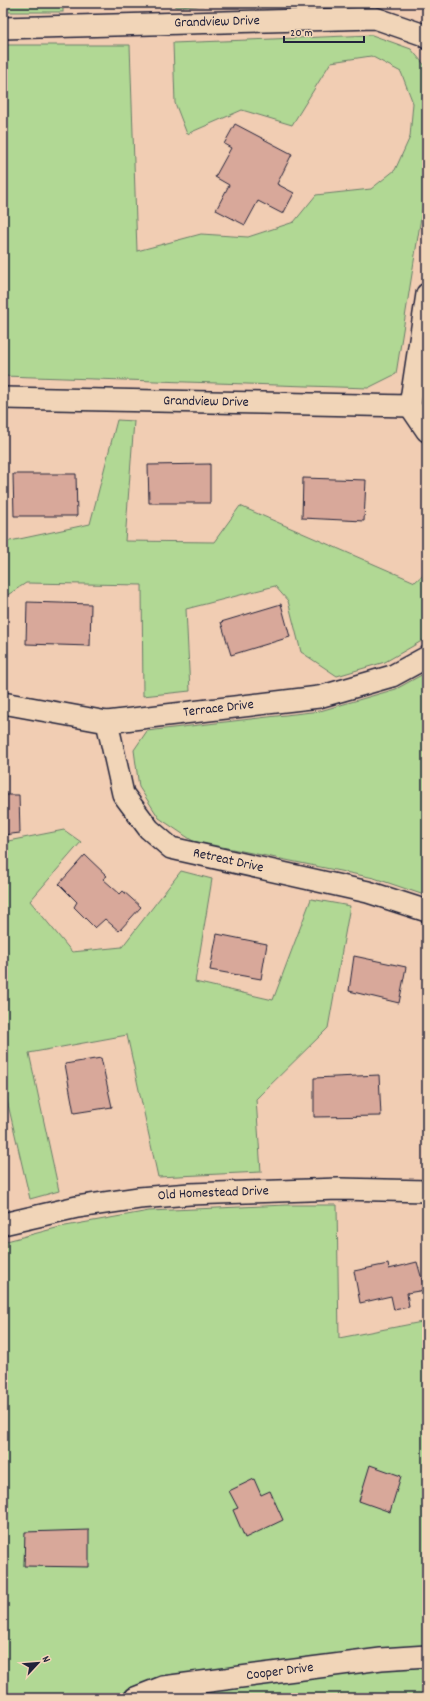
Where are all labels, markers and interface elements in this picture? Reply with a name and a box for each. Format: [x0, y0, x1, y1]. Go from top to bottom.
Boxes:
street label: Grandview Drive [174, 11, 260, 33]
scale bar [284, 18, 364, 44]
text: 20 m [290, 25, 313, 42]
street label: Grandview Drive [163, 391, 249, 413]
street label: Terrace Drive [182, 695, 255, 723]
street label: Retreat Drive [191, 843, 265, 878]
street label: Old Homestead Drive [157, 1181, 269, 1206]
north arrow [18, 1643, 58, 1683]
text: N [37, 1654, 54, 1666]
street label: Cooper Drive [245, 1658, 315, 1686]

